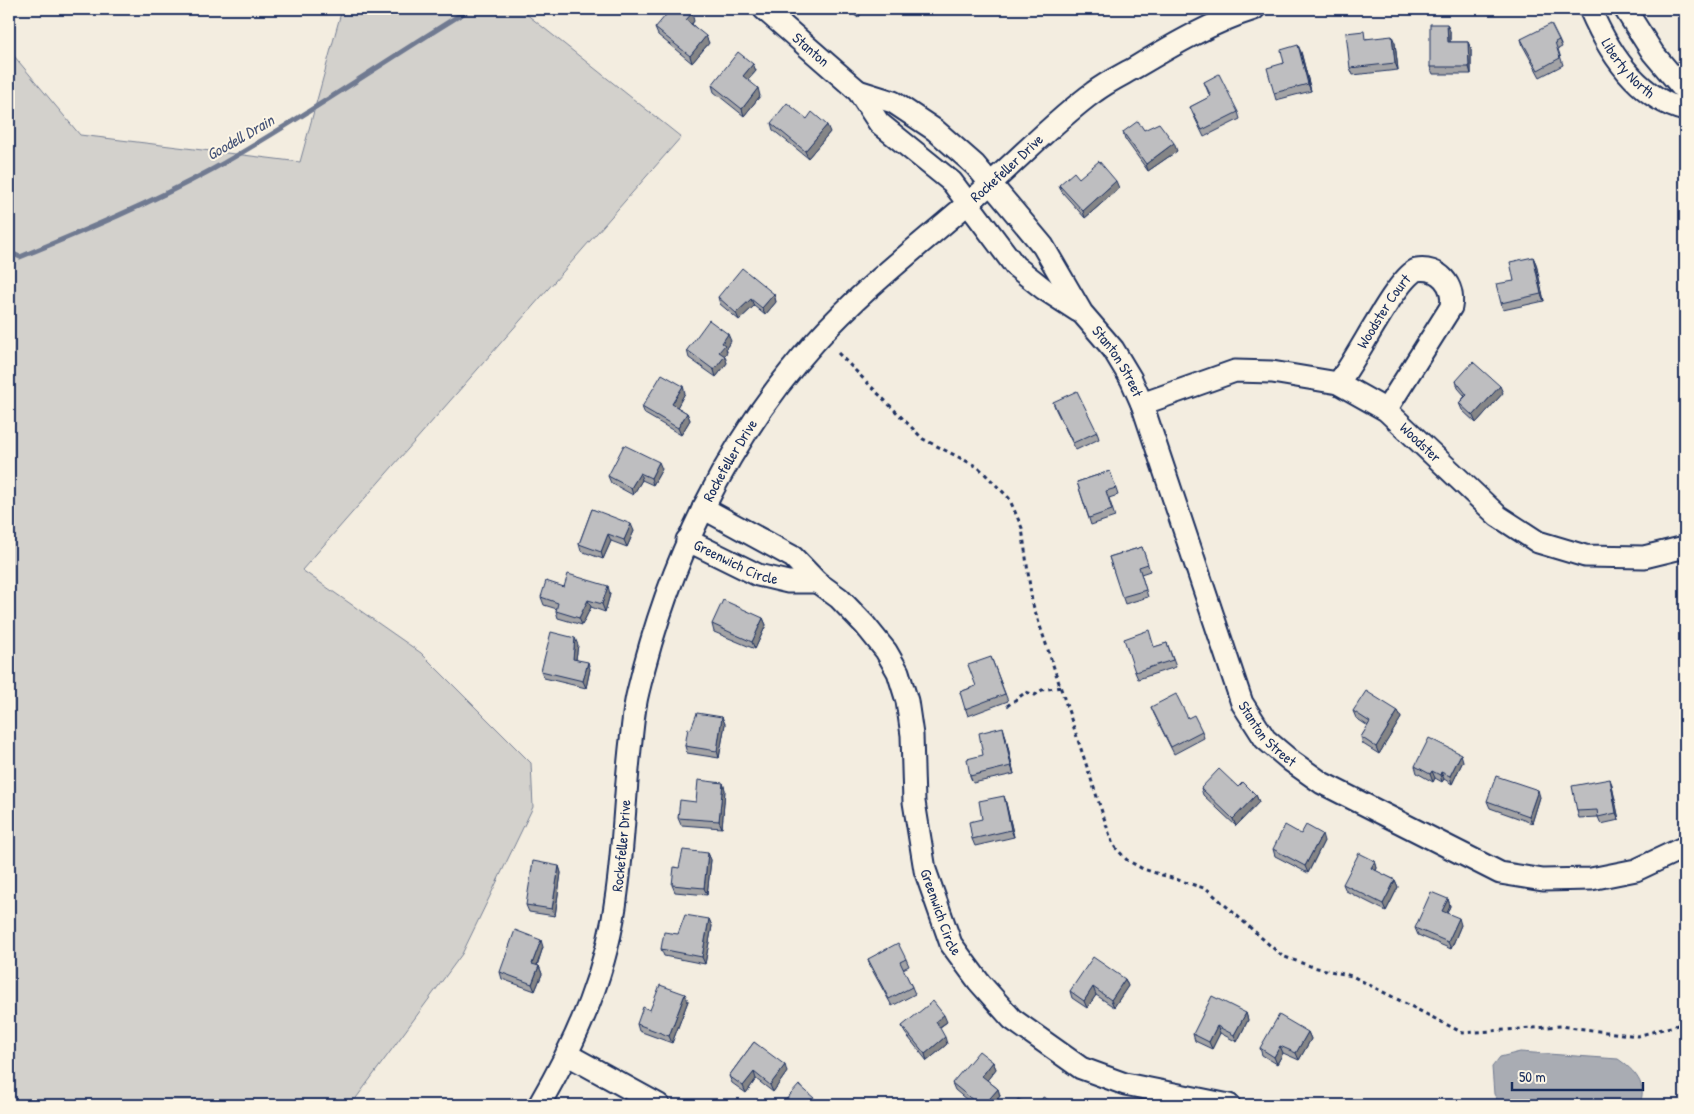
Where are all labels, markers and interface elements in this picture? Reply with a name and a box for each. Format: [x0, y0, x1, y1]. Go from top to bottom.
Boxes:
street label: Stanton [788, 27, 834, 71]
street label: Liberty North [1597, 34, 1659, 103]
water label: Goodell Drain [202, 108, 279, 165]
street label: Rockefeller Drive [966, 129, 1048, 207]
street label: Woodster Court [1352, 269, 1416, 352]
street label: Stanton Street [1087, 321, 1149, 401]
street label: Rockefeller Drive [697, 415, 762, 505]
street label: Woodster [1395, 417, 1446, 467]
street label: Greenwich Circle [690, 534, 780, 589]
street label: Stanton Street [1233, 697, 1301, 772]
street label: Rockefeller Drive [606, 799, 636, 893]
street label: Greenwich Circle [915, 866, 967, 960]
scale bar [1512, 1059, 1643, 1091]
text: 50 m [1519, 1066, 1546, 1087]

